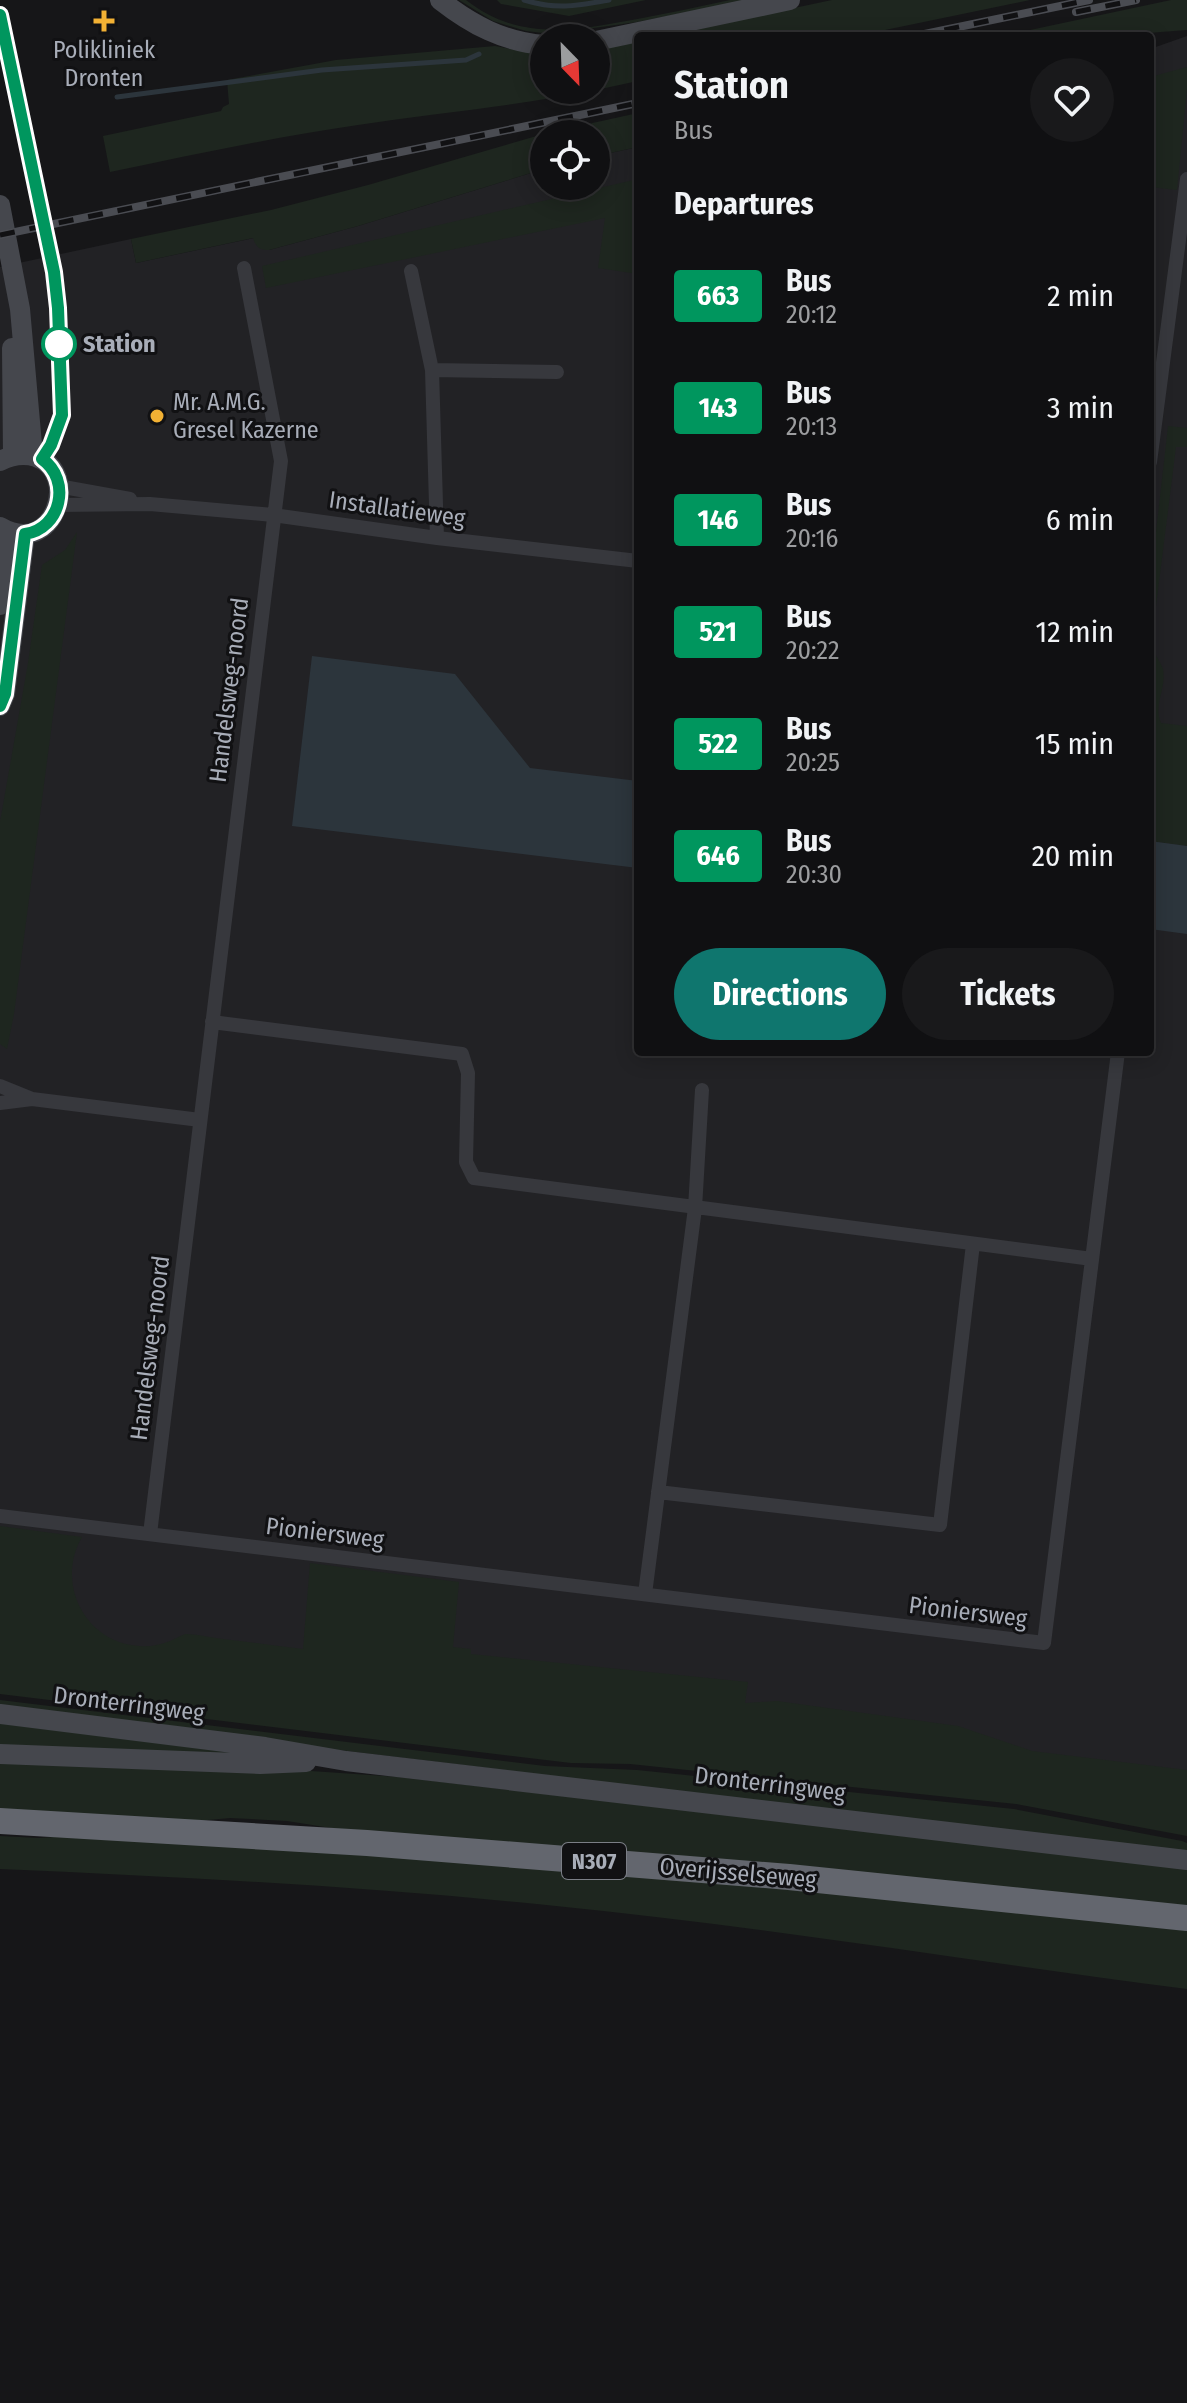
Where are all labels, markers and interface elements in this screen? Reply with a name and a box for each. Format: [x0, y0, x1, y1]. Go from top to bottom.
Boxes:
marker: Polikliniek Dronten [93, 10, 115, 32]
north arrow [530, 24, 610, 104]
map controls [530, 24, 610, 200]
place label: Polikliniek Dronten [53, 36, 156, 92]
button: heart [1030, 58, 1114, 142]
text: Station [674, 62, 789, 108]
text: Bus [674, 115, 713, 146]
button: locate [530, 120, 610, 200]
text: Departures [674, 186, 814, 222]
text: Bus [786, 263, 831, 299]
text: 2 min [1047, 278, 1114, 314]
text: 663 [697, 279, 739, 312]
text: 20:12 [786, 299, 837, 330]
marker: Station [42, 327, 76, 361]
place label: Station [83, 330, 156, 358]
text: Bus [786, 375, 831, 411]
place label: Mr. A.M.G. Gresel Kazerne [173, 388, 319, 444]
text: 3 min [1047, 390, 1114, 426]
text: 143 [698, 391, 738, 424]
marker: Mr. A.M.G. Gresel Kazerne [148, 407, 166, 425]
text: 20:13 [786, 411, 837, 442]
street label: Installatieweg [327, 486, 468, 533]
text: Bus [786, 487, 831, 523]
text: 6 min [1046, 502, 1114, 538]
text: 146 [698, 503, 738, 536]
text: 20:16 [786, 523, 839, 554]
street label: Handelsweg-noord [204, 596, 254, 784]
text: Bus [786, 599, 831, 635]
text: 12 min [1036, 614, 1114, 650]
text: 521 [699, 615, 737, 648]
text: 20:22 [786, 635, 839, 666]
text: Bus [786, 711, 831, 747]
text: 15 min [1035, 726, 1114, 762]
text: 522 [698, 727, 738, 760]
text: 20:25 [786, 747, 840, 778]
text: Bus [786, 823, 831, 859]
text: 20 min [1032, 838, 1114, 874]
text: 646 [696, 839, 740, 872]
text: 20:30 [786, 859, 842, 890]
button: Directions [674, 948, 886, 1040]
button: Tickets [902, 948, 1114, 1040]
street label: Handelsweg-noord [125, 1254, 175, 1442]
street label: Pioniersweg [264, 1512, 386, 1554]
street label: Pioniersweg [907, 1591, 1029, 1633]
street label: Dronterringweg [52, 1681, 207, 1727]
street label: Dronterringweg [693, 1761, 848, 1807]
road number: N307 [562, 1843, 626, 1879]
street label: Overijsselseweg [658, 1852, 818, 1894]

